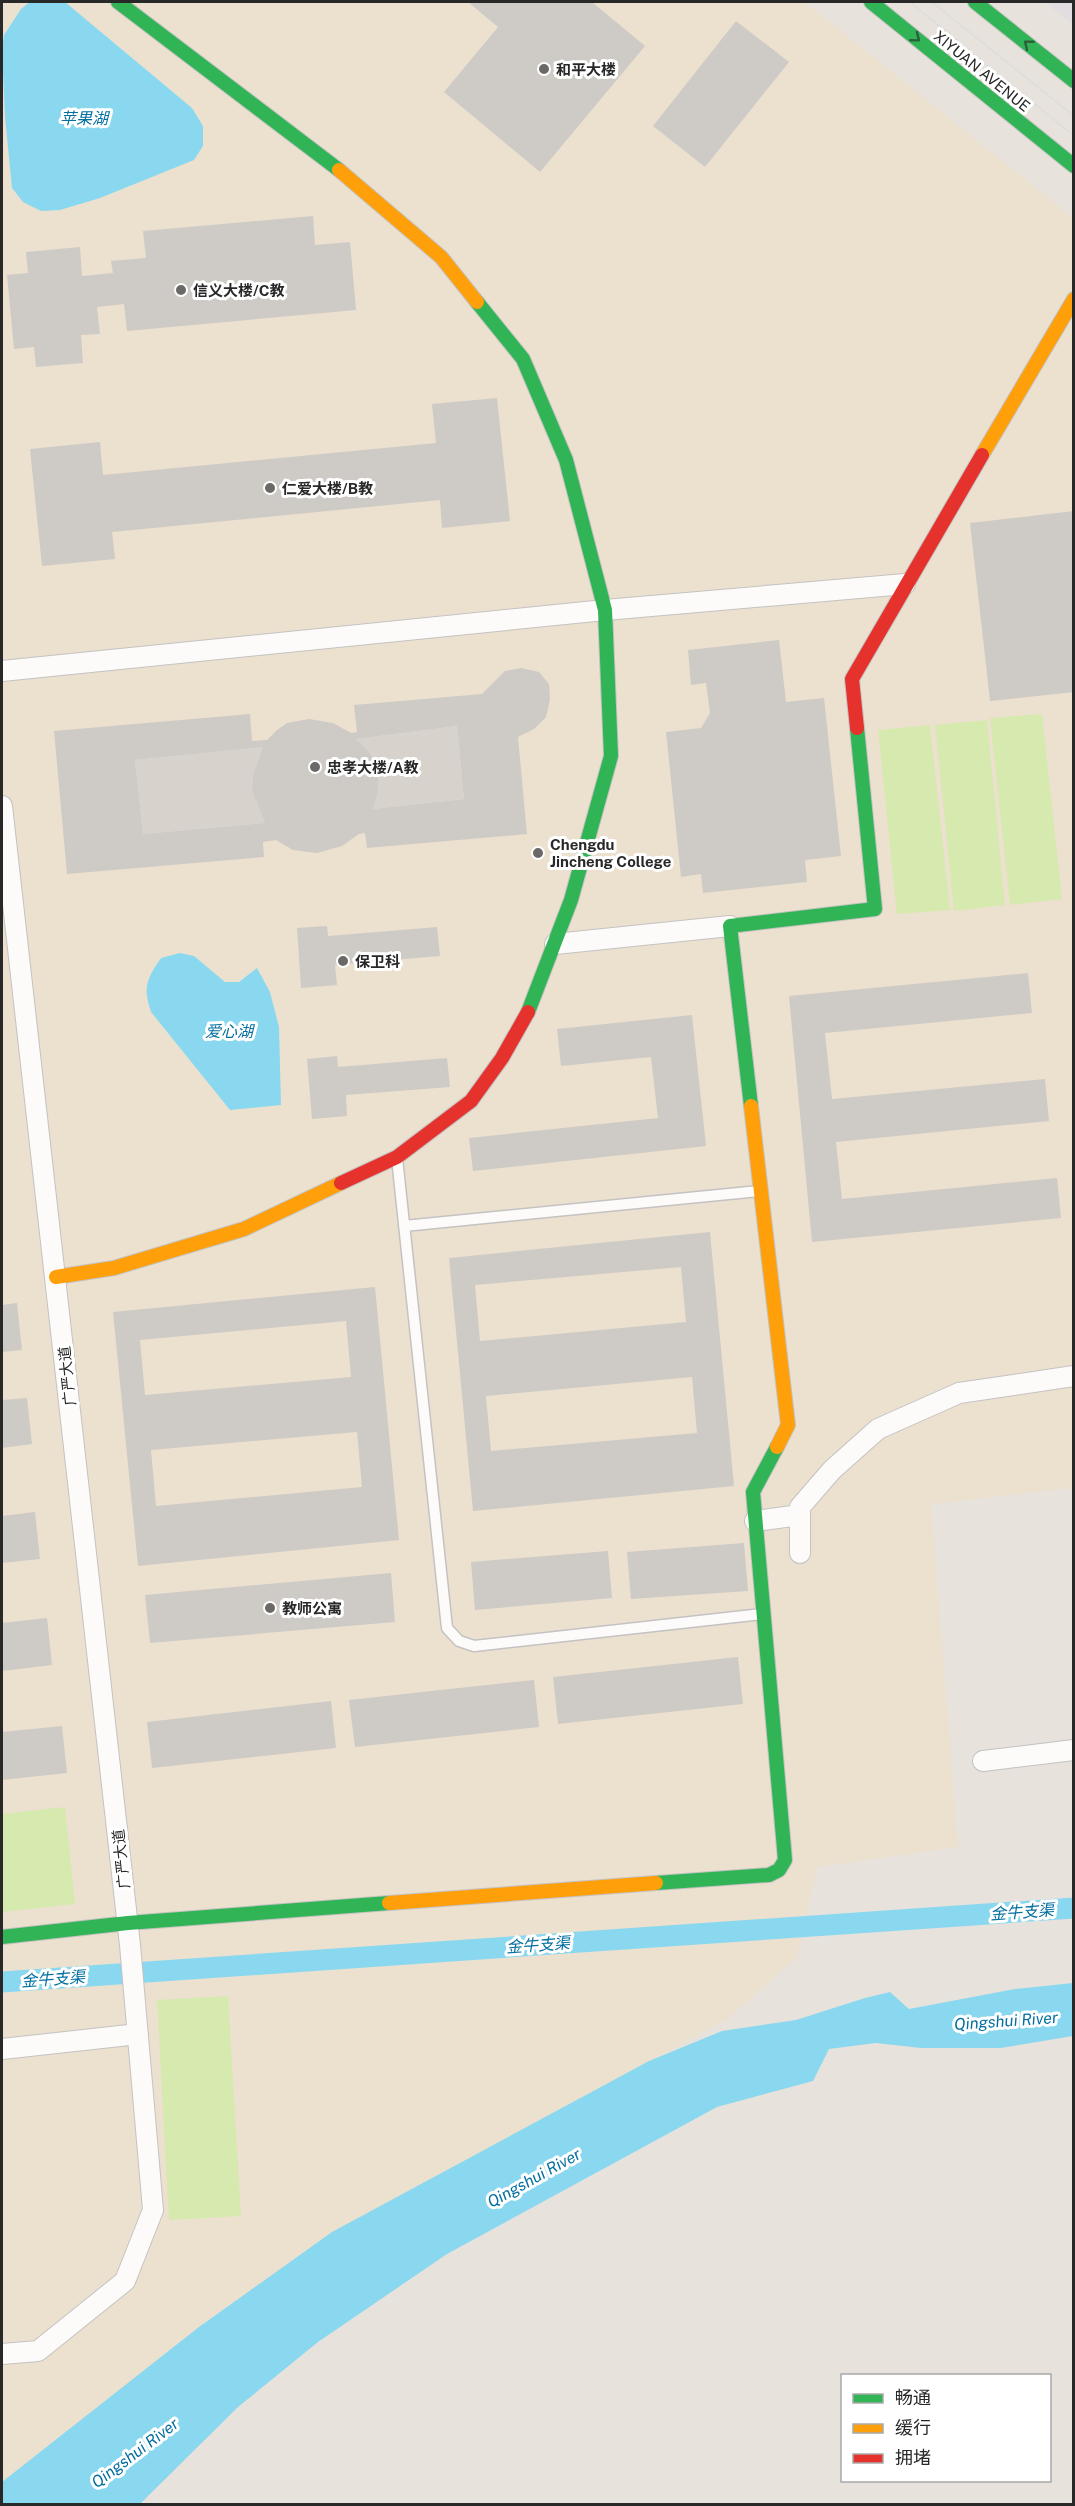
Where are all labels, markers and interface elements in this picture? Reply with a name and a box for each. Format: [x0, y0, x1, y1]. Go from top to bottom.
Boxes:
street label: XIYUAN AVENUE [930, 27, 1034, 115]
one-way arrow [909, 31, 920, 42]
one-way arrow [1024, 40, 1035, 51]
place label: 和平大楼 [556, 61, 616, 78]
marker: 和平大楼 [537, 62, 551, 76]
water label: 苹果湖 [60, 109, 111, 128]
place label: 信义大楼/C教 [193, 282, 285, 299]
marker: 信义大楼/C教 [174, 283, 188, 297]
place label: 仁爱大楼/B教 [282, 480, 373, 497]
marker: 仁爱大楼/B教 [263, 481, 277, 495]
place label: 忠孝大楼/A教 [327, 759, 419, 776]
marker: 忠孝大楼/A教 [308, 760, 322, 774]
place label: Chengdu Jincheng College [550, 836, 671, 870]
marker: Chengdu Jincheng College [531, 846, 545, 860]
place label: 保卫科 [355, 953, 400, 970]
marker: 保卫科 [336, 954, 350, 968]
water label: 爱心湖 [205, 1022, 256, 1041]
street label: 广严大道 [55, 1345, 79, 1407]
place label: 教师公寓 [282, 1600, 342, 1617]
marker: 教师公寓 [263, 1601, 277, 1615]
street label: 广严大道 [109, 1828, 133, 1890]
water label: 金牛支渠 [989, 1900, 1057, 1924]
water label: 金牛支渠 [505, 1933, 573, 1957]
water label: 金牛支渠 [20, 1967, 88, 1991]
water label: Qingshui River [954, 2008, 1059, 2034]
water label: Qingshui River [484, 2144, 585, 2211]
legend [841, 2374, 1051, 2482]
text: 畅通 [895, 2387, 931, 2408]
water label: Qingshui River [88, 2414, 183, 2492]
text: 缓行 [895, 2417, 931, 2438]
text: 拥堵 [895, 2447, 931, 2468]

